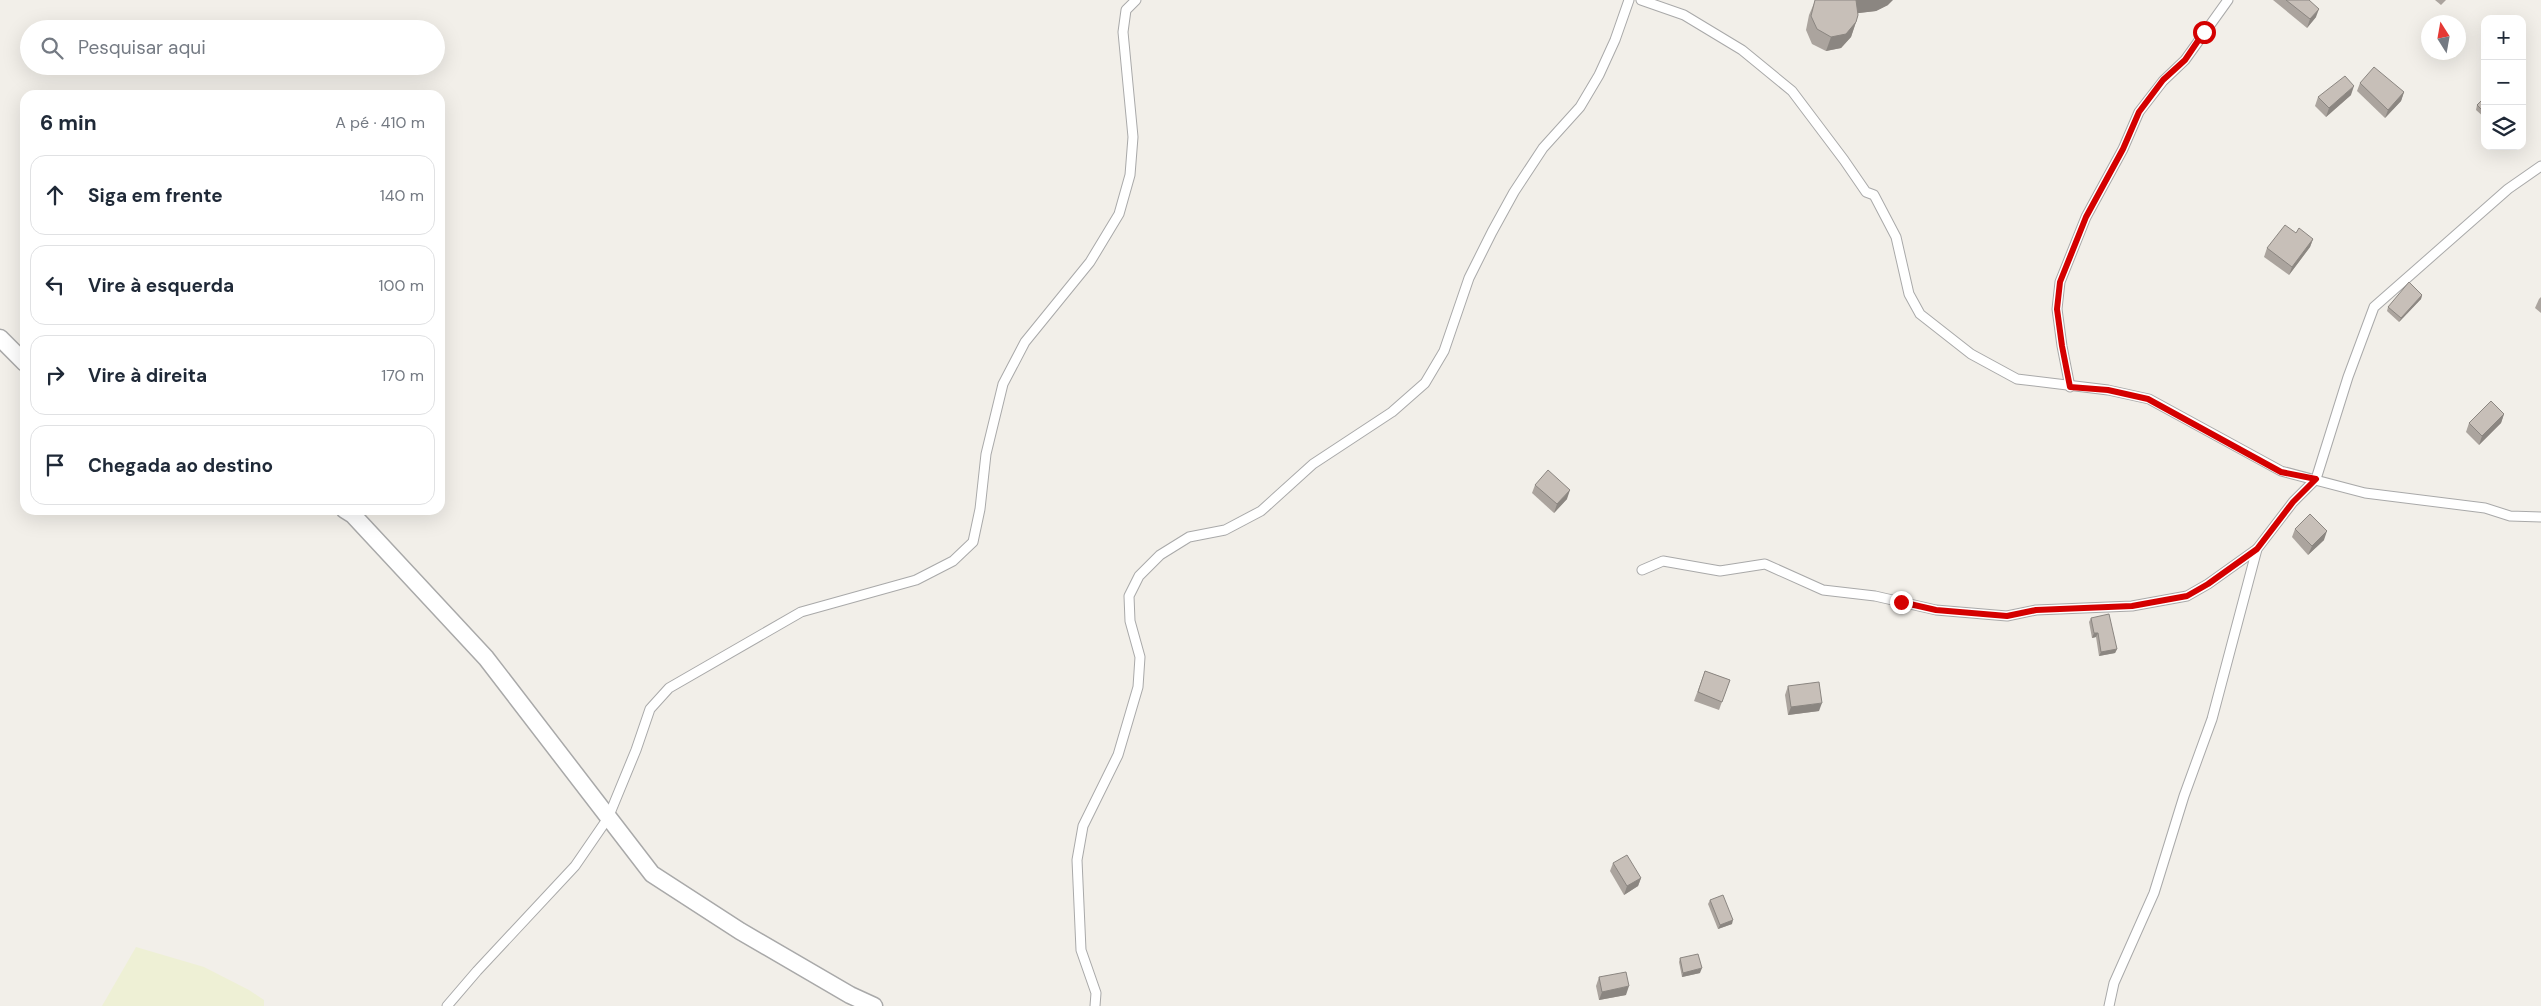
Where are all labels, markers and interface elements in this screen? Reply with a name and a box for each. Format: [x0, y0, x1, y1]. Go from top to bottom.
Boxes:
north arrow [2421, 15, 2466, 60]
map controls [2481, 15, 2526, 150]
button: + [2481, 15, 2526, 60]
search box [20, 20, 445, 75]
route start [2193, 21, 2216, 44]
icon: search [38, 34, 66, 62]
text: Pesquisar aqui [78, 35, 206, 60]
button: − [2481, 60, 2526, 105]
button: layers [2481, 105, 2526, 150]
text: 6 min [40, 109, 97, 137]
text: A pé · 410 m [335, 112, 425, 133]
icon: ahead [41, 181, 69, 209]
text: Siga em frente [88, 183, 223, 208]
text: 140 m [380, 185, 424, 206]
icon: left [41, 271, 69, 299]
text: Vire à esquerda [88, 273, 234, 298]
text: 100 m [379, 275, 424, 296]
icon: right [41, 361, 69, 389]
text: Vire à direita [88, 363, 207, 388]
text: 170 m [381, 365, 424, 386]
icon: arrive [41, 451, 69, 479]
text: Chegada ao destino [88, 453, 273, 478]
route end [1890, 591, 1913, 614]

